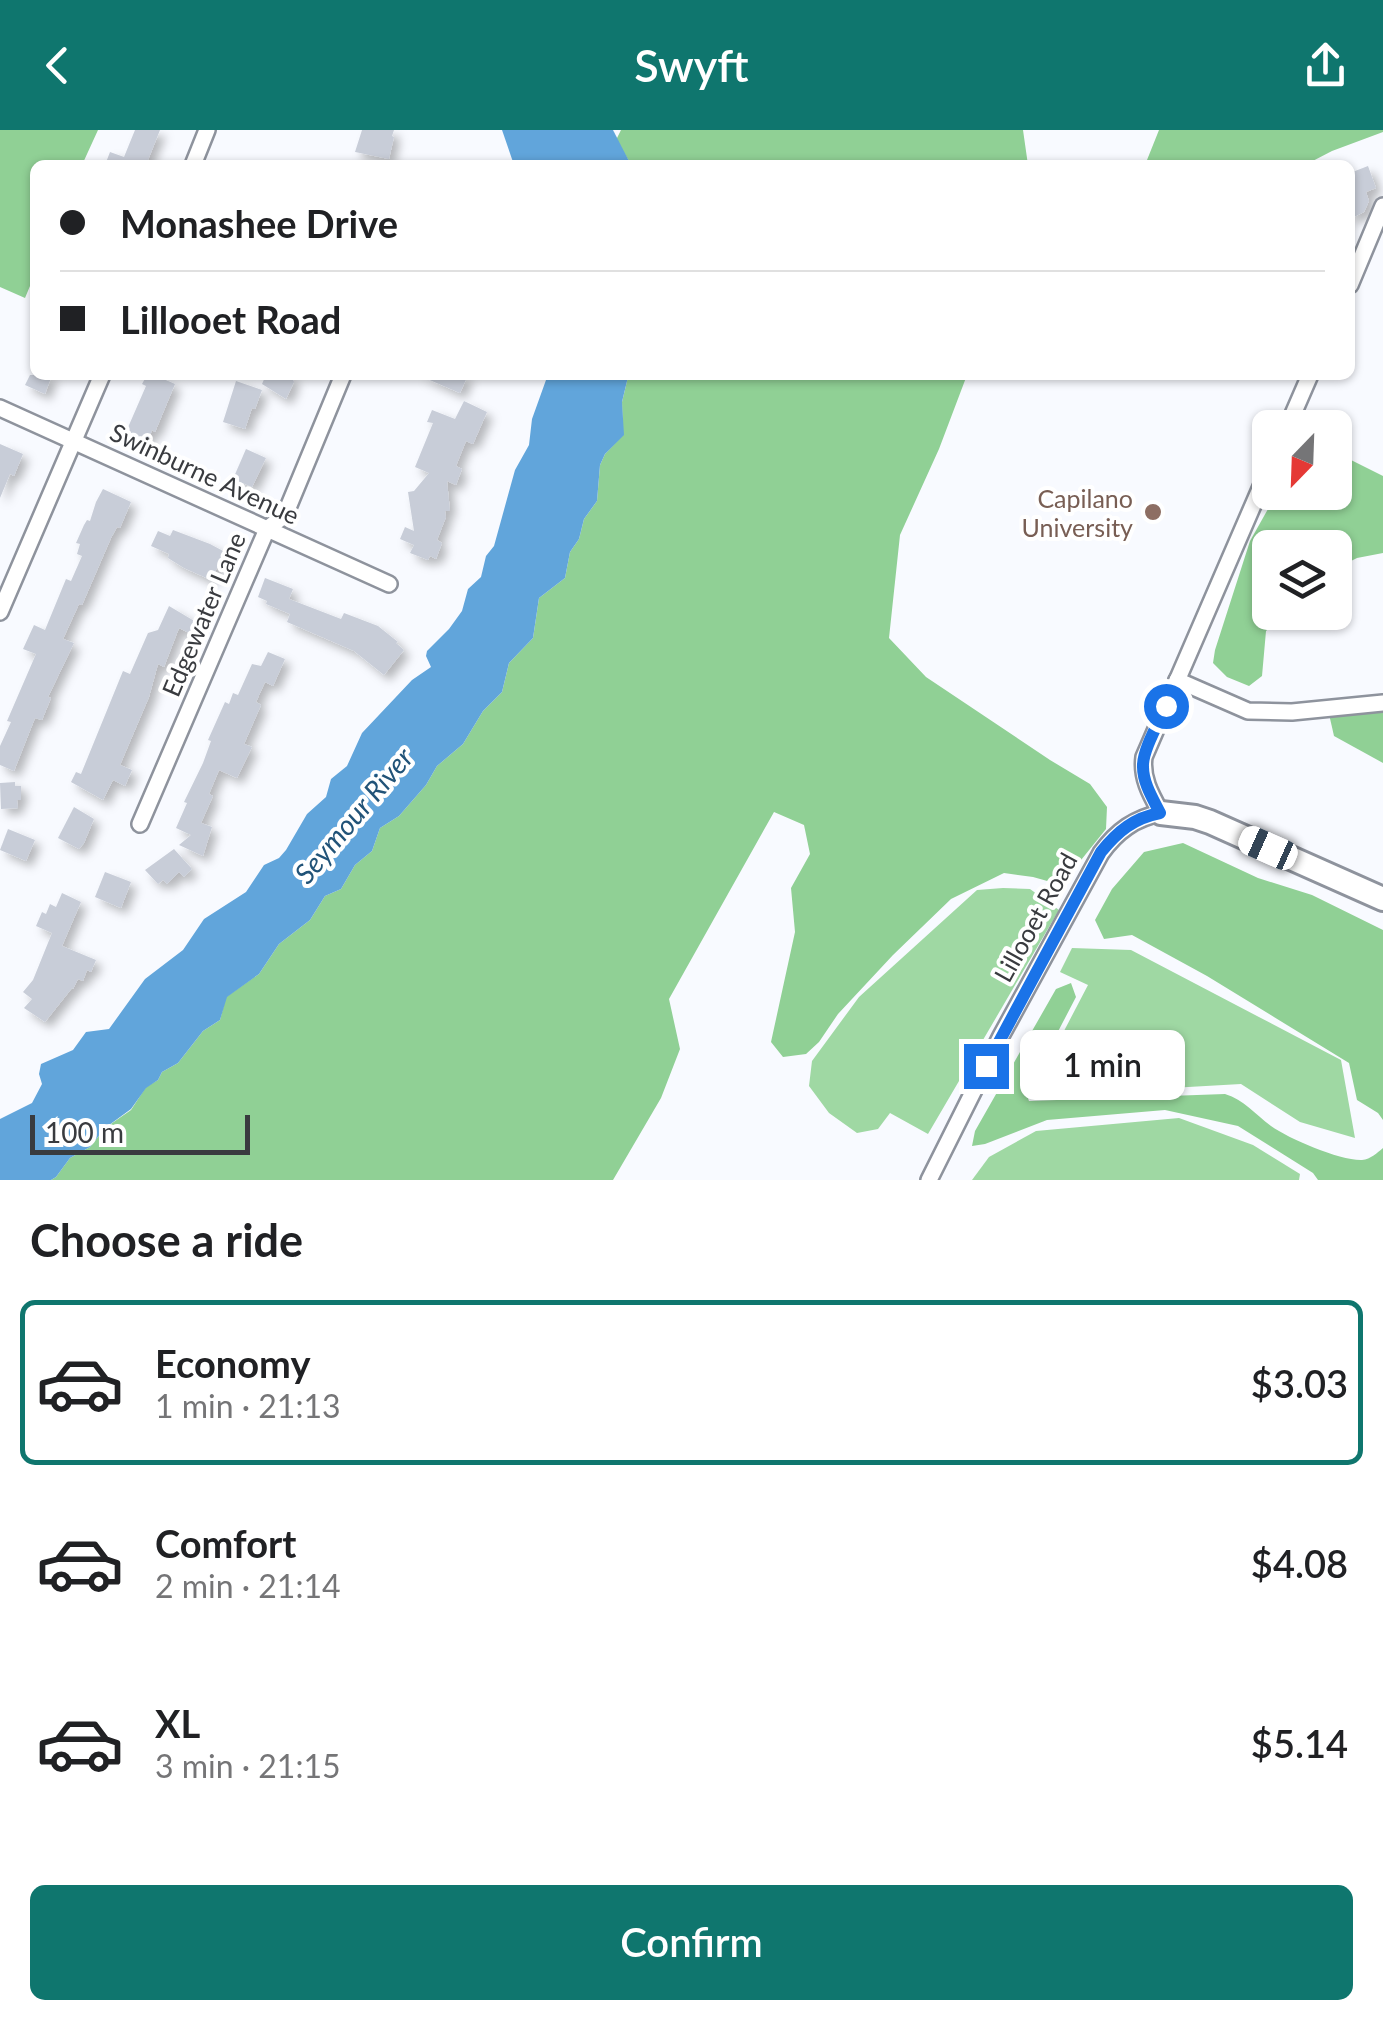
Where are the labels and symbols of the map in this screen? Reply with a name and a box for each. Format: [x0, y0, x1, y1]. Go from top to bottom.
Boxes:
north arrow [1252, 410, 1352, 510]
street label: Swinburne Avenue [106, 416, 304, 530]
place label: Capilano University [1022, 483, 1133, 542]
marker: Capilano University [1142, 501, 1164, 523]
street label: Edgewater Lane [155, 528, 251, 700]
route start [1144, 684, 1189, 729]
water label: Seymour River [287, 740, 420, 890]
car [1234, 822, 1302, 874]
street label: Lillooet Road [987, 847, 1083, 987]
callout: 1 min [1021, 1031, 1186, 1101]
route end [964, 1044, 1009, 1089]
scale bar [30, 1110, 250, 1154]

